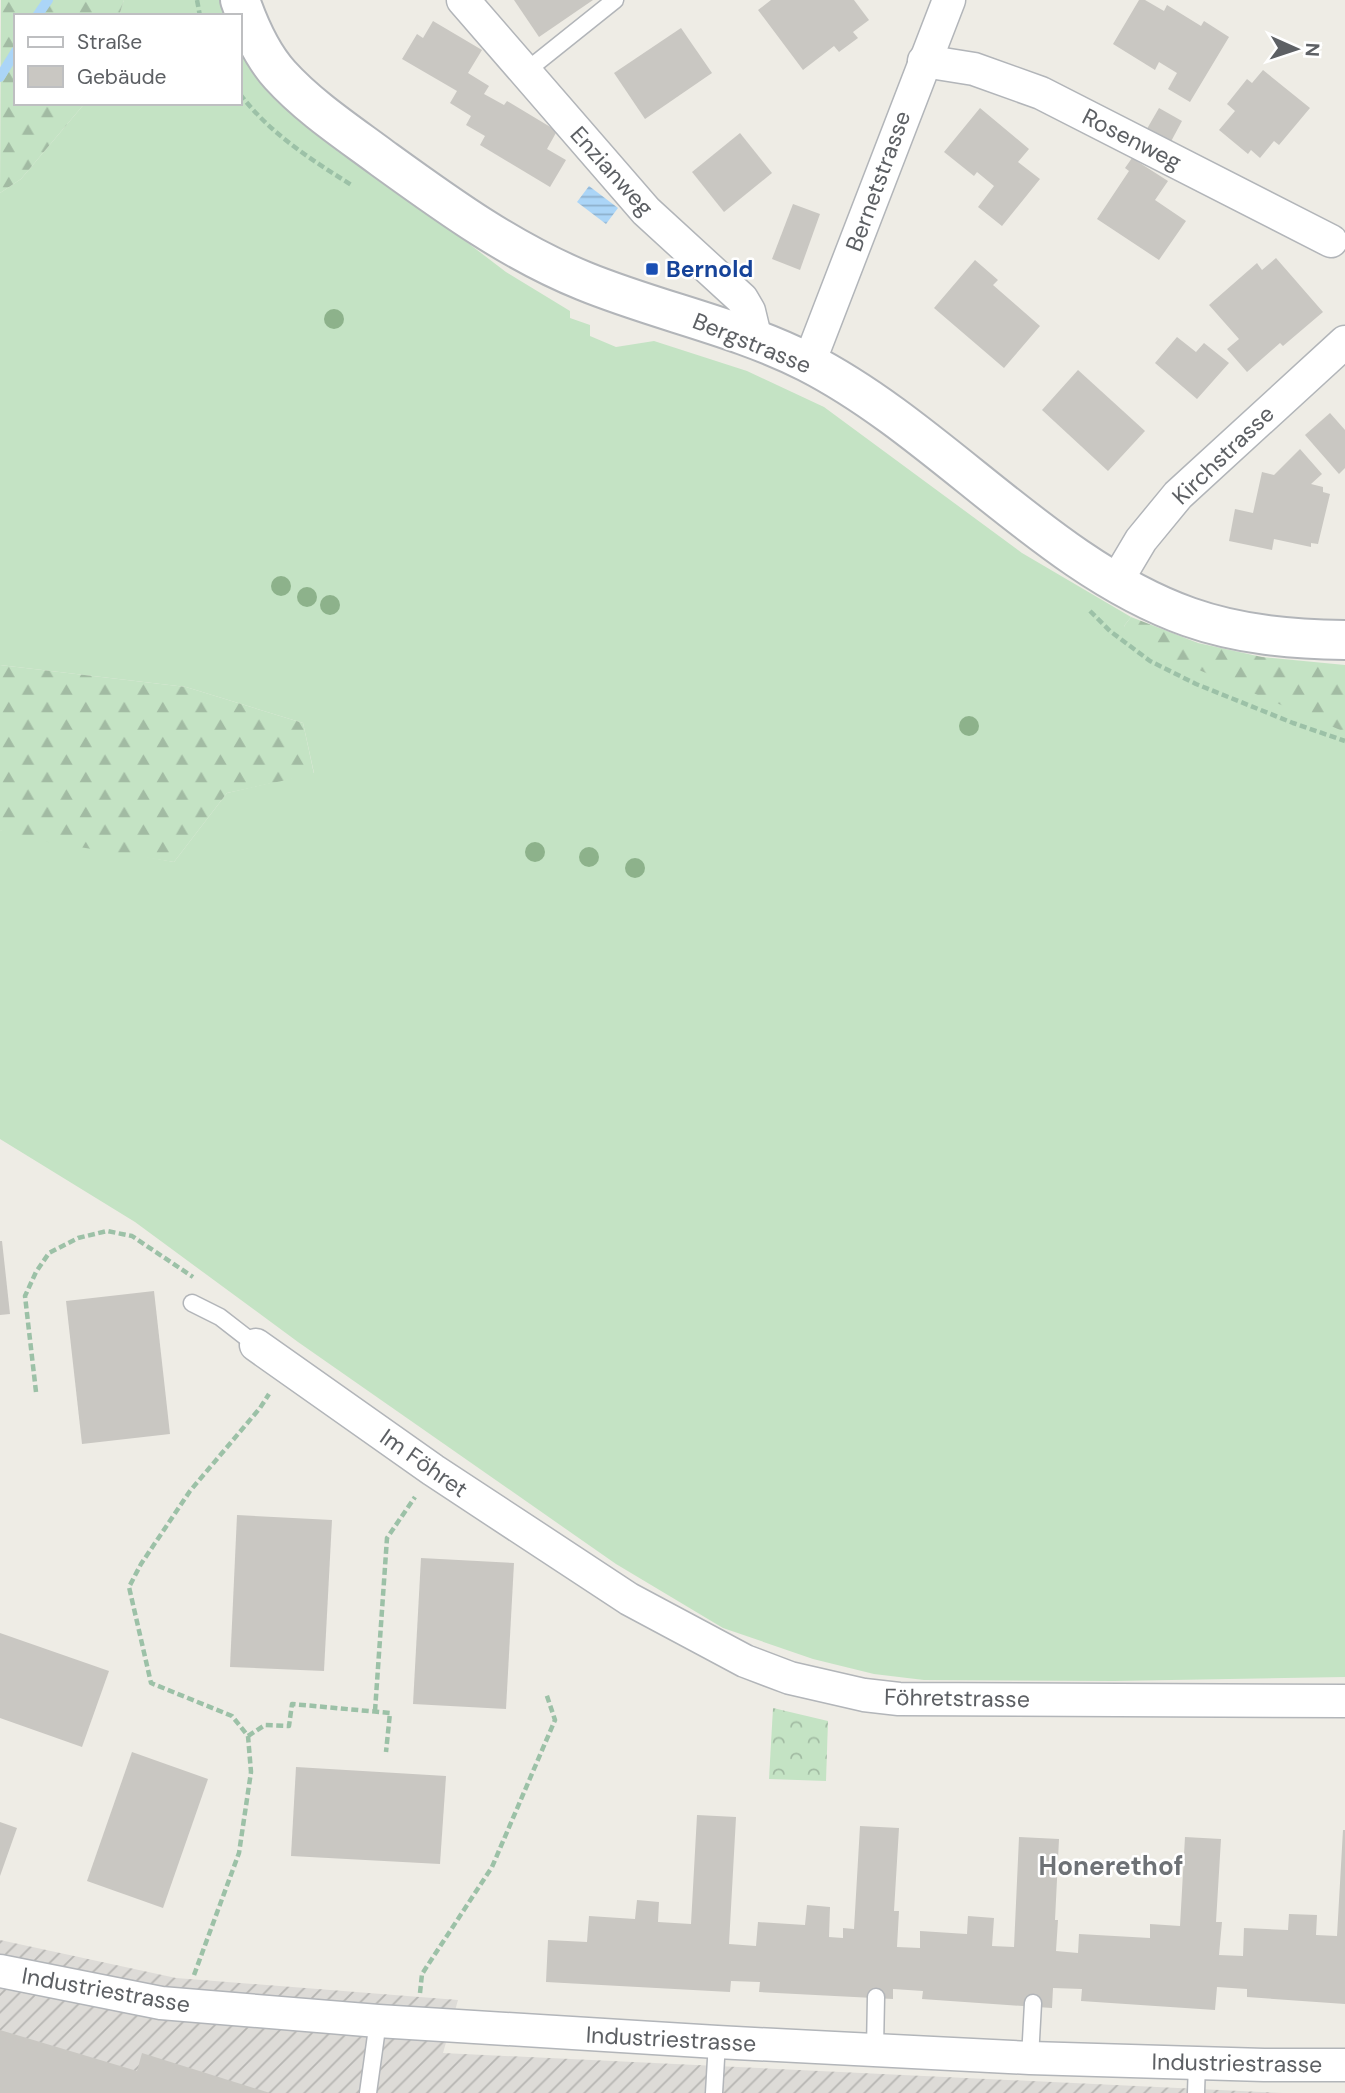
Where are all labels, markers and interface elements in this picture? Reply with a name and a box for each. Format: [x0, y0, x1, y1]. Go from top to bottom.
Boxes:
legend [14, 14, 242, 105]
north arrow [1261, 14, 1331, 84]
text: Straße [77, 28, 142, 56]
text: N [1300, 42, 1325, 57]
text: Gebäude [77, 63, 167, 91]
street label: Rosenweg [1077, 101, 1187, 177]
street label: Bernetstrasse [839, 107, 917, 255]
street label: Enzianweg [564, 120, 660, 222]
place label: Bernold [666, 254, 753, 284]
marker: Bernold [644, 261, 660, 277]
street label: Bergstrasse [688, 306, 816, 380]
street label: Kirchstrasse [1166, 399, 1280, 511]
street label: Im Föhret [374, 1422, 474, 1504]
street label: Föhretstrasse [884, 1682, 1030, 1714]
district label: Honerethof [1039, 1849, 1183, 1883]
street label: Industriestrasse [19, 1960, 193, 2020]
street label: Industriestrasse [585, 2020, 757, 2058]
street label: Industriestrasse [1151, 2047, 1323, 2079]

